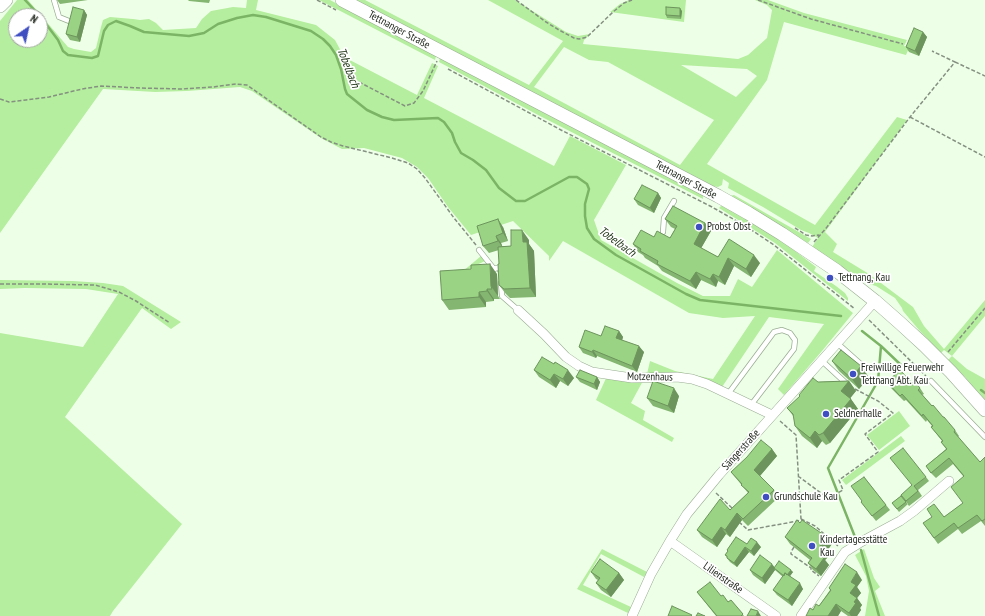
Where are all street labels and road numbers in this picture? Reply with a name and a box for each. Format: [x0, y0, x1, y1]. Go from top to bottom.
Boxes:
street label: Tettnanger Straße [366, 8, 432, 52]
street label: Tettnanger Straße [653, 158, 719, 202]
street label: Motzenhaus [627, 370, 673, 384]
street label: Sängerstraße [719, 427, 763, 473]
street label: Lilienstraße [701, 560, 745, 596]

